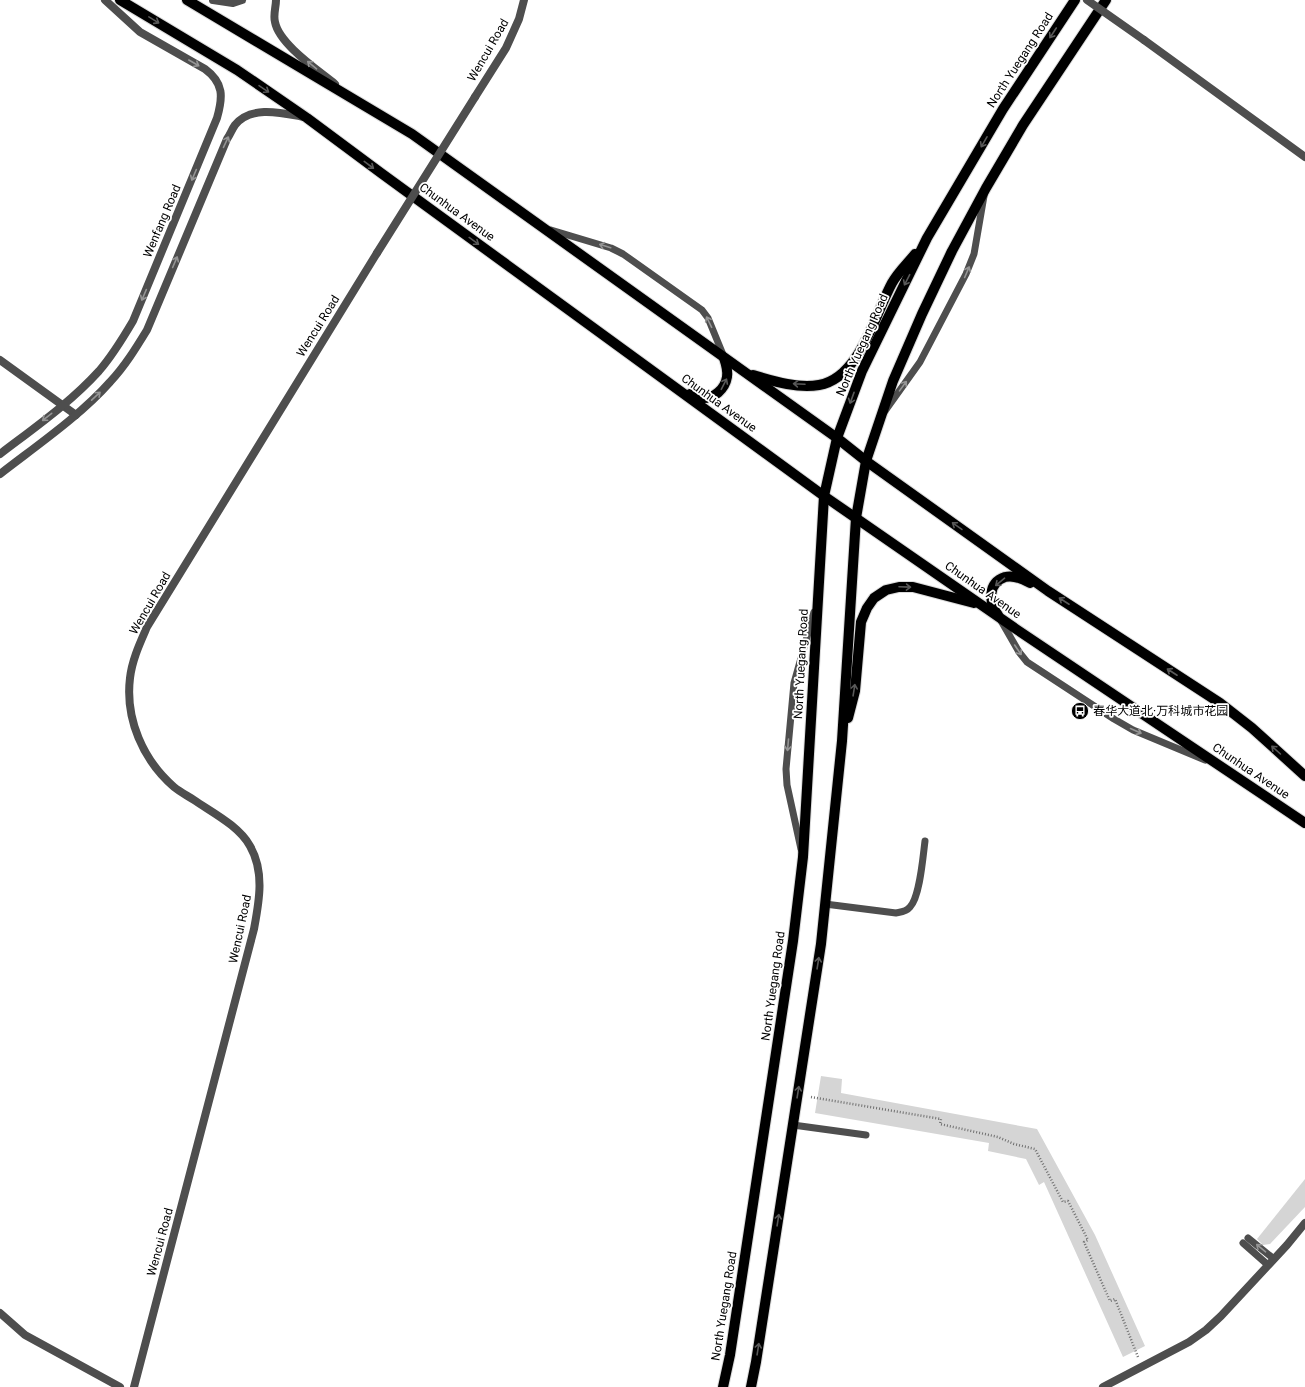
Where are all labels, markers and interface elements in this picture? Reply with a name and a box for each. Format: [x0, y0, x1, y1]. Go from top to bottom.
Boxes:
street label: North Yuegang Road [984, 10, 1056, 110]
one-way arrow [148, 16, 159, 24]
street label: Wencui Road [464, 16, 512, 84]
one-way arrow [1049, 27, 1058, 38]
one-way arrow [187, 59, 199, 67]
one-way arrow [307, 61, 318, 69]
one-way arrow [258, 85, 269, 93]
one-way arrow [979, 136, 987, 148]
one-way arrow [223, 137, 230, 149]
one-way arrow [364, 161, 375, 169]
one-way arrow [189, 168, 197, 180]
street label: Chunhua Avenue [417, 180, 497, 244]
street label: Wenfang Road [140, 182, 184, 260]
one-way arrow [469, 237, 480, 246]
one-way arrow [599, 242, 611, 250]
one-way arrow [172, 256, 180, 268]
one-way arrow [964, 267, 971, 279]
one-way arrow [902, 274, 910, 286]
one-way arrow [139, 288, 147, 300]
street label: North Yuegang Road [833, 292, 891, 398]
street label: Wencui Road [294, 293, 342, 359]
one-way arrow [705, 316, 712, 328]
street label: Chunhua Avenue [679, 371, 759, 435]
one-way arrow [721, 378, 728, 390]
one-way arrow [899, 380, 907, 391]
one-way arrow [793, 381, 806, 388]
one-way arrow [90, 392, 100, 401]
one-way arrow [848, 392, 856, 404]
one-way arrow [42, 413, 53, 421]
one-way arrow [952, 522, 963, 530]
street label: Chunhua Avenue [942, 559, 1024, 621]
street label: Wencui Road [126, 569, 174, 637]
one-way arrow [995, 577, 1005, 586]
one-way arrow [898, 583, 911, 591]
one-way arrow [1059, 597, 1070, 605]
street label: North Yuegang Road [791, 609, 811, 719]
one-way arrow [1014, 645, 1023, 656]
one-way arrow [1167, 668, 1178, 676]
one-way arrow [850, 684, 858, 697]
bus stop icon: 春华大道北·万科城市花园 [1070, 701, 1090, 721]
place label: 春华大道北·万科城市花园 [1093, 704, 1228, 718]
one-way arrow [1130, 728, 1142, 735]
one-way arrow [785, 739, 792, 752]
street label: Chunhua Avenue [1210, 740, 1292, 802]
one-way arrow [1271, 745, 1281, 755]
street label: Wencui Road [226, 893, 254, 965]
street label: North Yuegang Road [758, 930, 788, 1042]
one-way arrow [814, 957, 822, 970]
one-way arrow [794, 1086, 802, 1099]
street label: Wencui Road [144, 1206, 176, 1278]
one-way arrow [774, 1214, 782, 1227]
one-way arrow [1256, 1244, 1267, 1253]
street label: North Yuegang Road [708, 1250, 740, 1362]
one-way arrow [754, 1343, 762, 1356]

